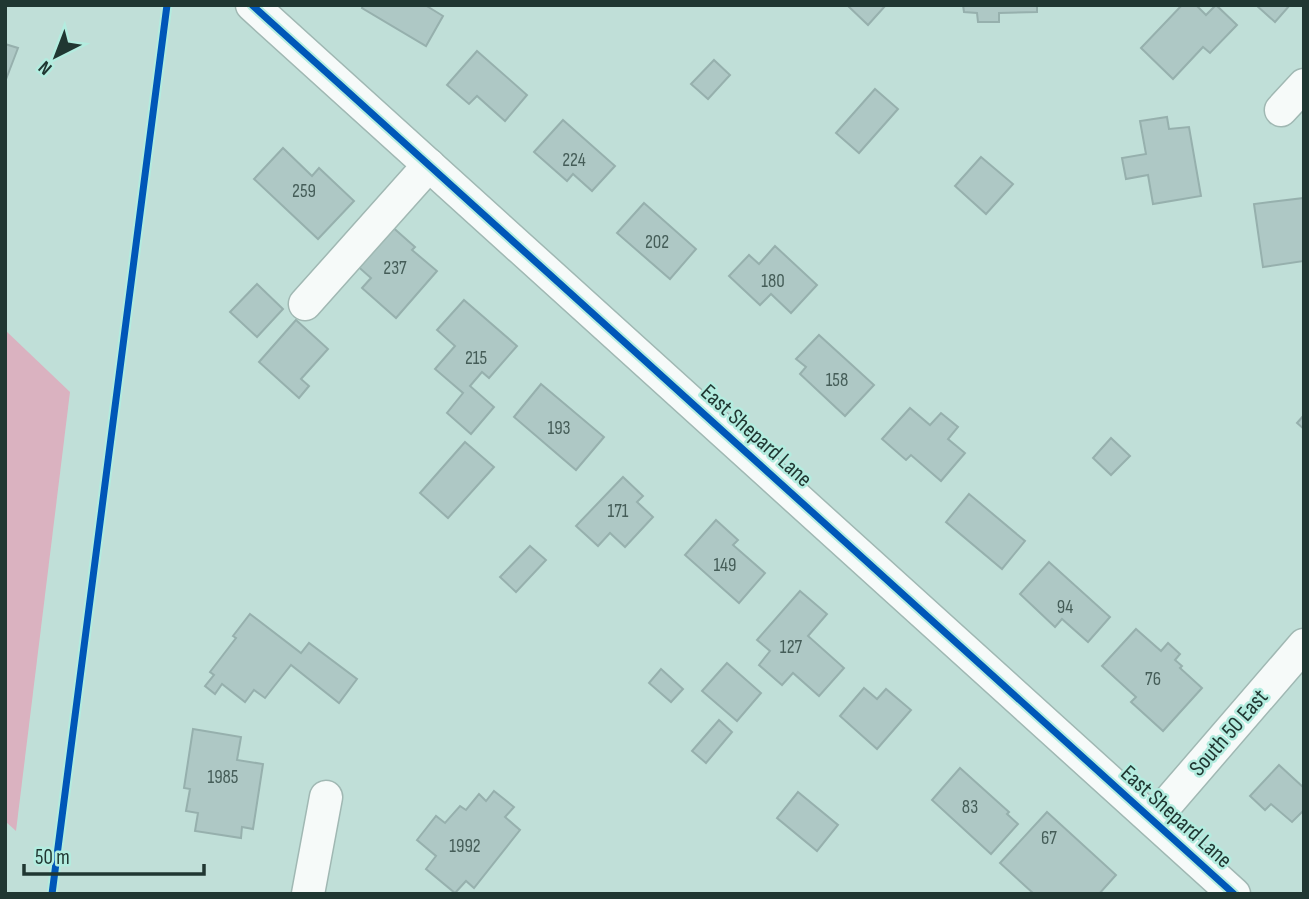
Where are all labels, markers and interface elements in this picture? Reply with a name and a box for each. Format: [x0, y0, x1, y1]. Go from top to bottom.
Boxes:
north arrow [21, 21, 91, 91]
text: N [34, 56, 57, 79]
house number: 224 [562, 149, 586, 172]
house number: 259 [292, 180, 316, 203]
house number: 202 [645, 231, 669, 254]
house number: 237 [383, 257, 407, 280]
house number: 180 [761, 270, 785, 293]
house number: 215 [465, 347, 487, 370]
house number: 158 [826, 369, 848, 392]
street label: East Shepard Lane [695, 378, 818, 493]
house number: 193 [547, 417, 571, 440]
house number: 171 [608, 500, 629, 523]
house number: 149 [713, 554, 737, 577]
house number: 94 [1057, 596, 1073, 619]
house number: 127 [780, 636, 803, 659]
house number: 76 [1145, 668, 1161, 691]
street label: South 50 East [1183, 684, 1274, 782]
street label: East Shepard Lane [1115, 759, 1238, 874]
house number: 1985 [207, 766, 239, 789]
house number: 83 [962, 796, 978, 819]
house number: 67 [1041, 827, 1057, 850]
scale bar [24, 832, 205, 876]
house number: 1992 [449, 835, 481, 858]
text: 50 m [35, 845, 70, 870]

